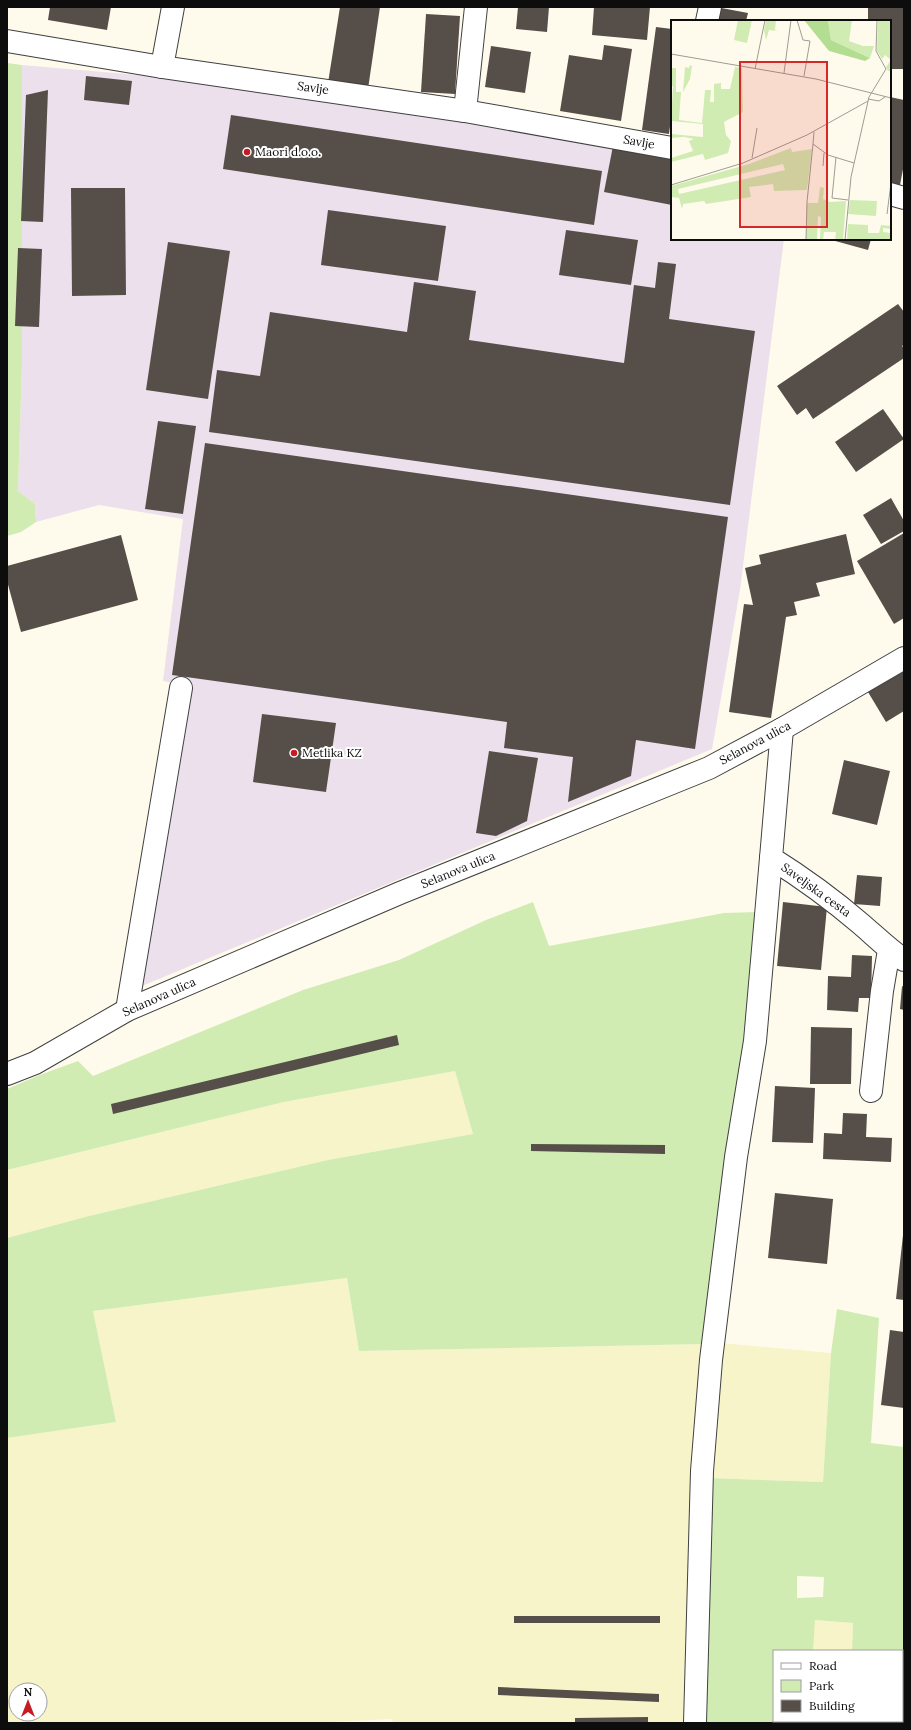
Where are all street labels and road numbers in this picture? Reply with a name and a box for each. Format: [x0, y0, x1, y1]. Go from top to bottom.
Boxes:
street label: Savlje [296, 78, 330, 97]
street label: Savlje [622, 131, 657, 152]
street label: Selanova ulica [717, 717, 793, 768]
street label: Selanova ulica [419, 848, 497, 891]
street label: Saveljska cesta [779, 859, 854, 920]
street label: Selanova ulica [120, 974, 198, 1019]

